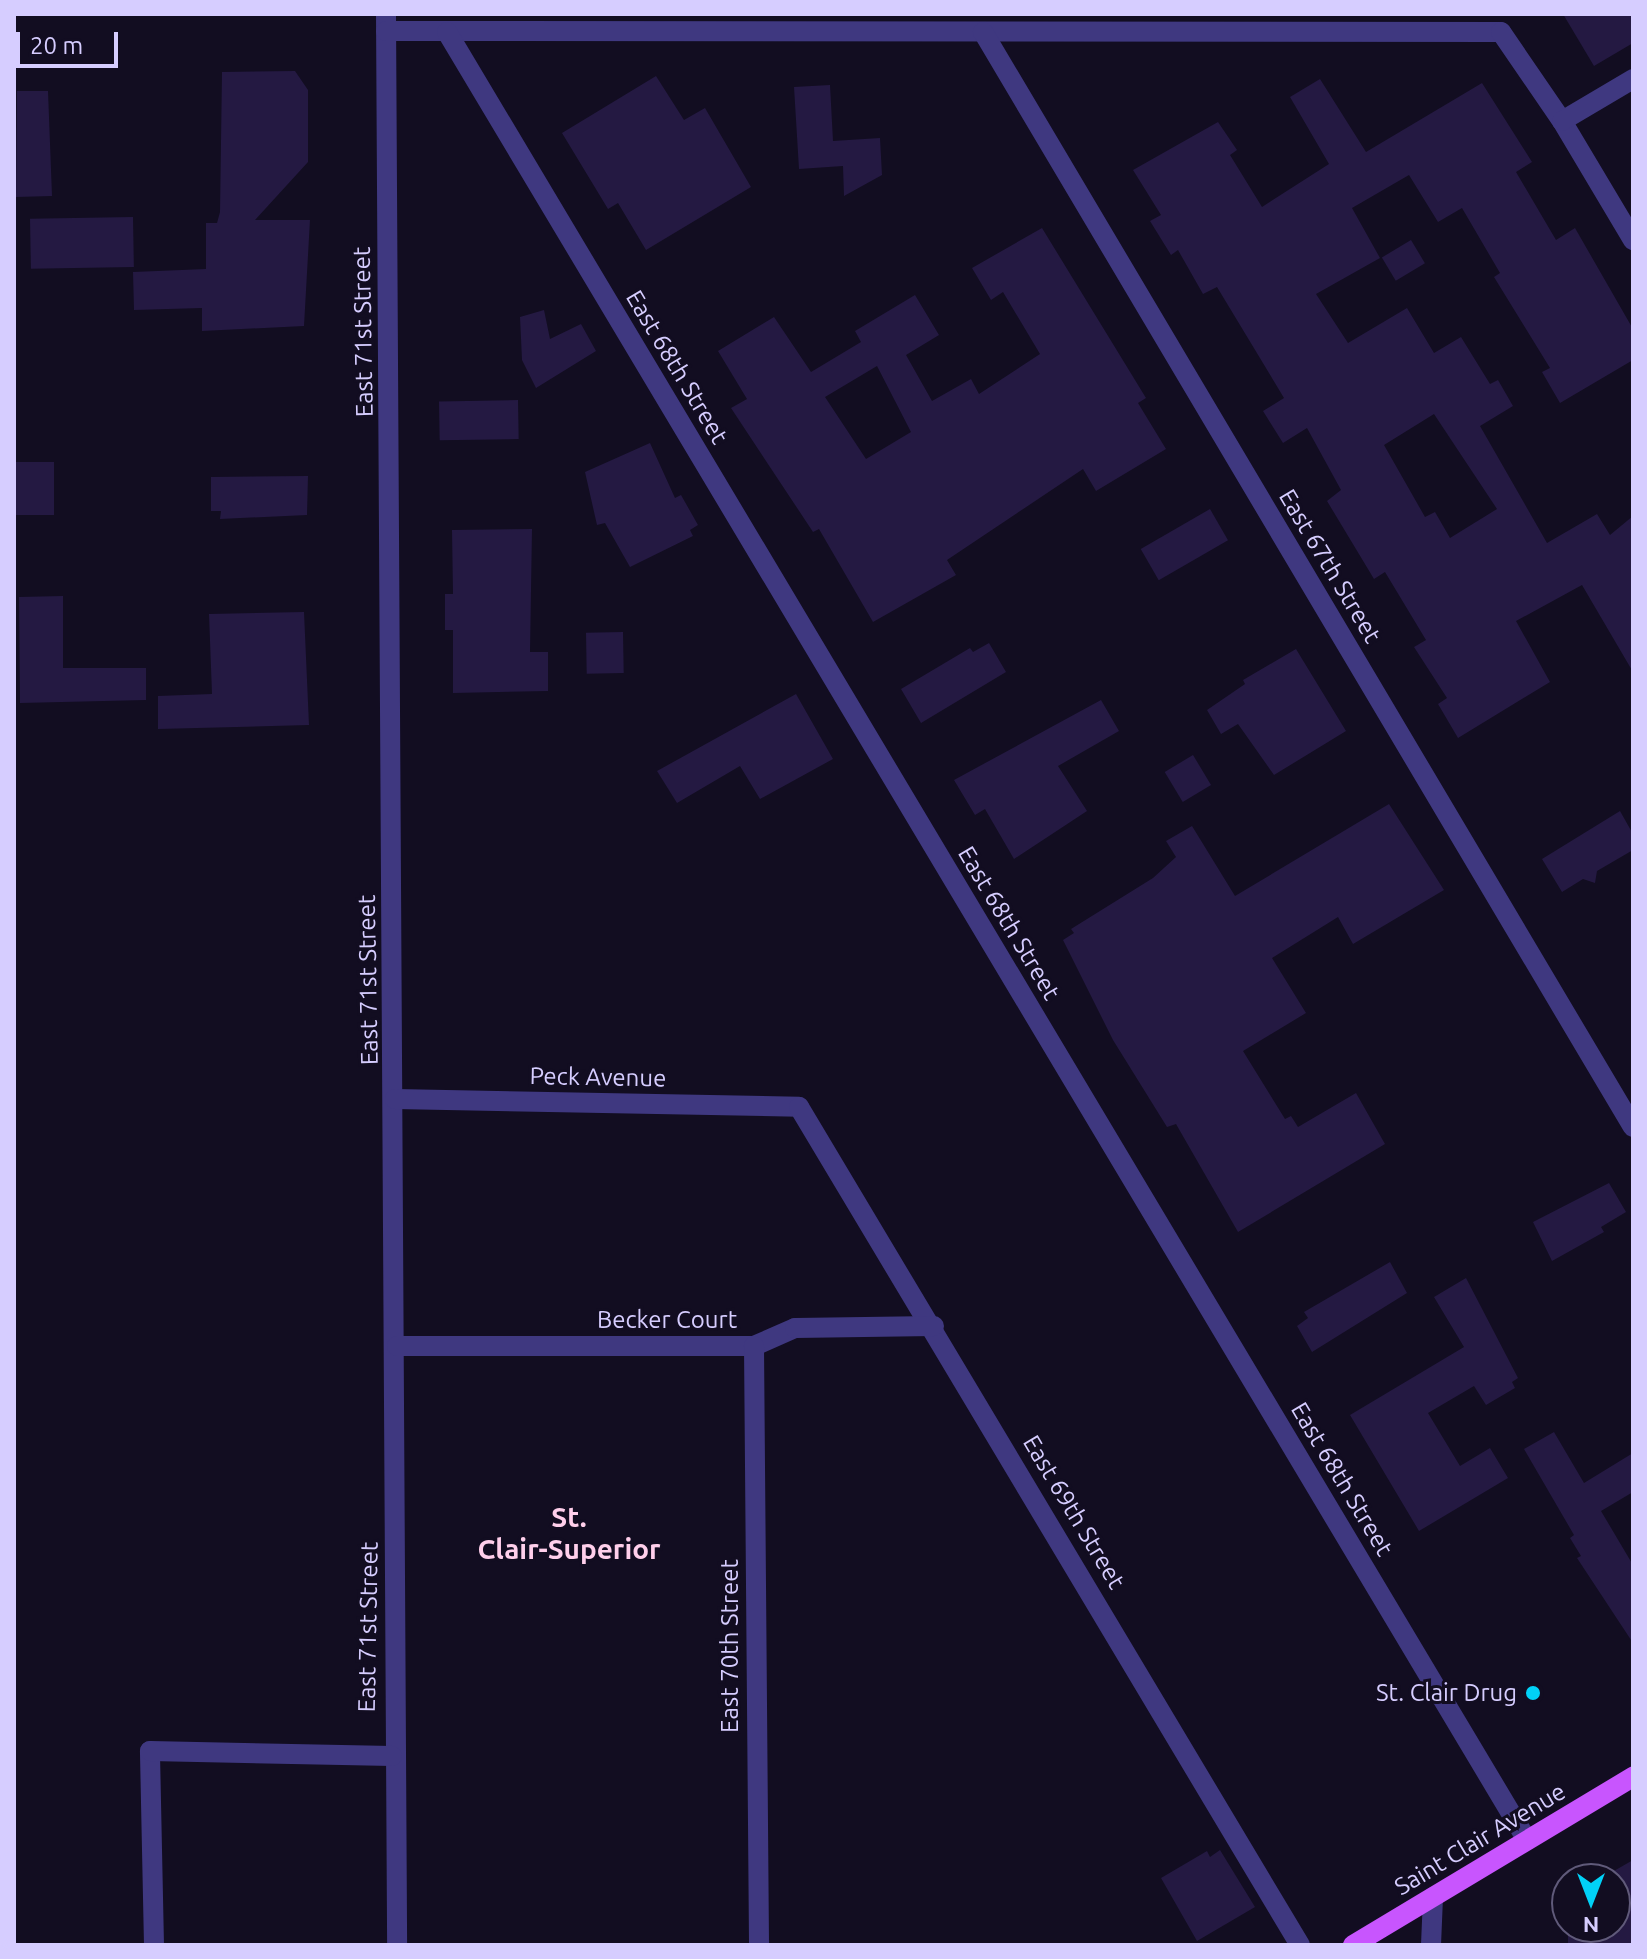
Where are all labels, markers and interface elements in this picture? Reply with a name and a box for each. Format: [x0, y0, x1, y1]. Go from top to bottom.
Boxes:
scale bar [20, 16, 122, 66]
text: 20 m [30, 32, 83, 59]
street label: East 71st Street [347, 246, 379, 418]
street label: East 68th Street [620, 285, 734, 449]
street label: East 67th Street [1273, 484, 1387, 648]
street label: East 68th Street [952, 841, 1066, 1005]
street label: East 71st Street [352, 894, 384, 1066]
street label: Peck Avenue [529, 1061, 667, 1093]
street label: Becker Court [597, 1306, 737, 1334]
street label: East 68th Street [1285, 1397, 1399, 1561]
street label: East 69th Street [1017, 1430, 1131, 1594]
district label: St. Clair-Superior [477, 1500, 661, 1566]
street label: East 71st Street [352, 1541, 384, 1713]
street label: East 70th Street [716, 1559, 744, 1733]
place label: St. Clair Drug [1376, 1679, 1517, 1707]
marker: St. Clair Drug [1524, 1684, 1542, 1702]
street label: Saint Clair Avenue [1389, 1777, 1571, 1901]
north arrow [1551, 1863, 1631, 1943]
text: N [1583, 1913, 1599, 1938]

